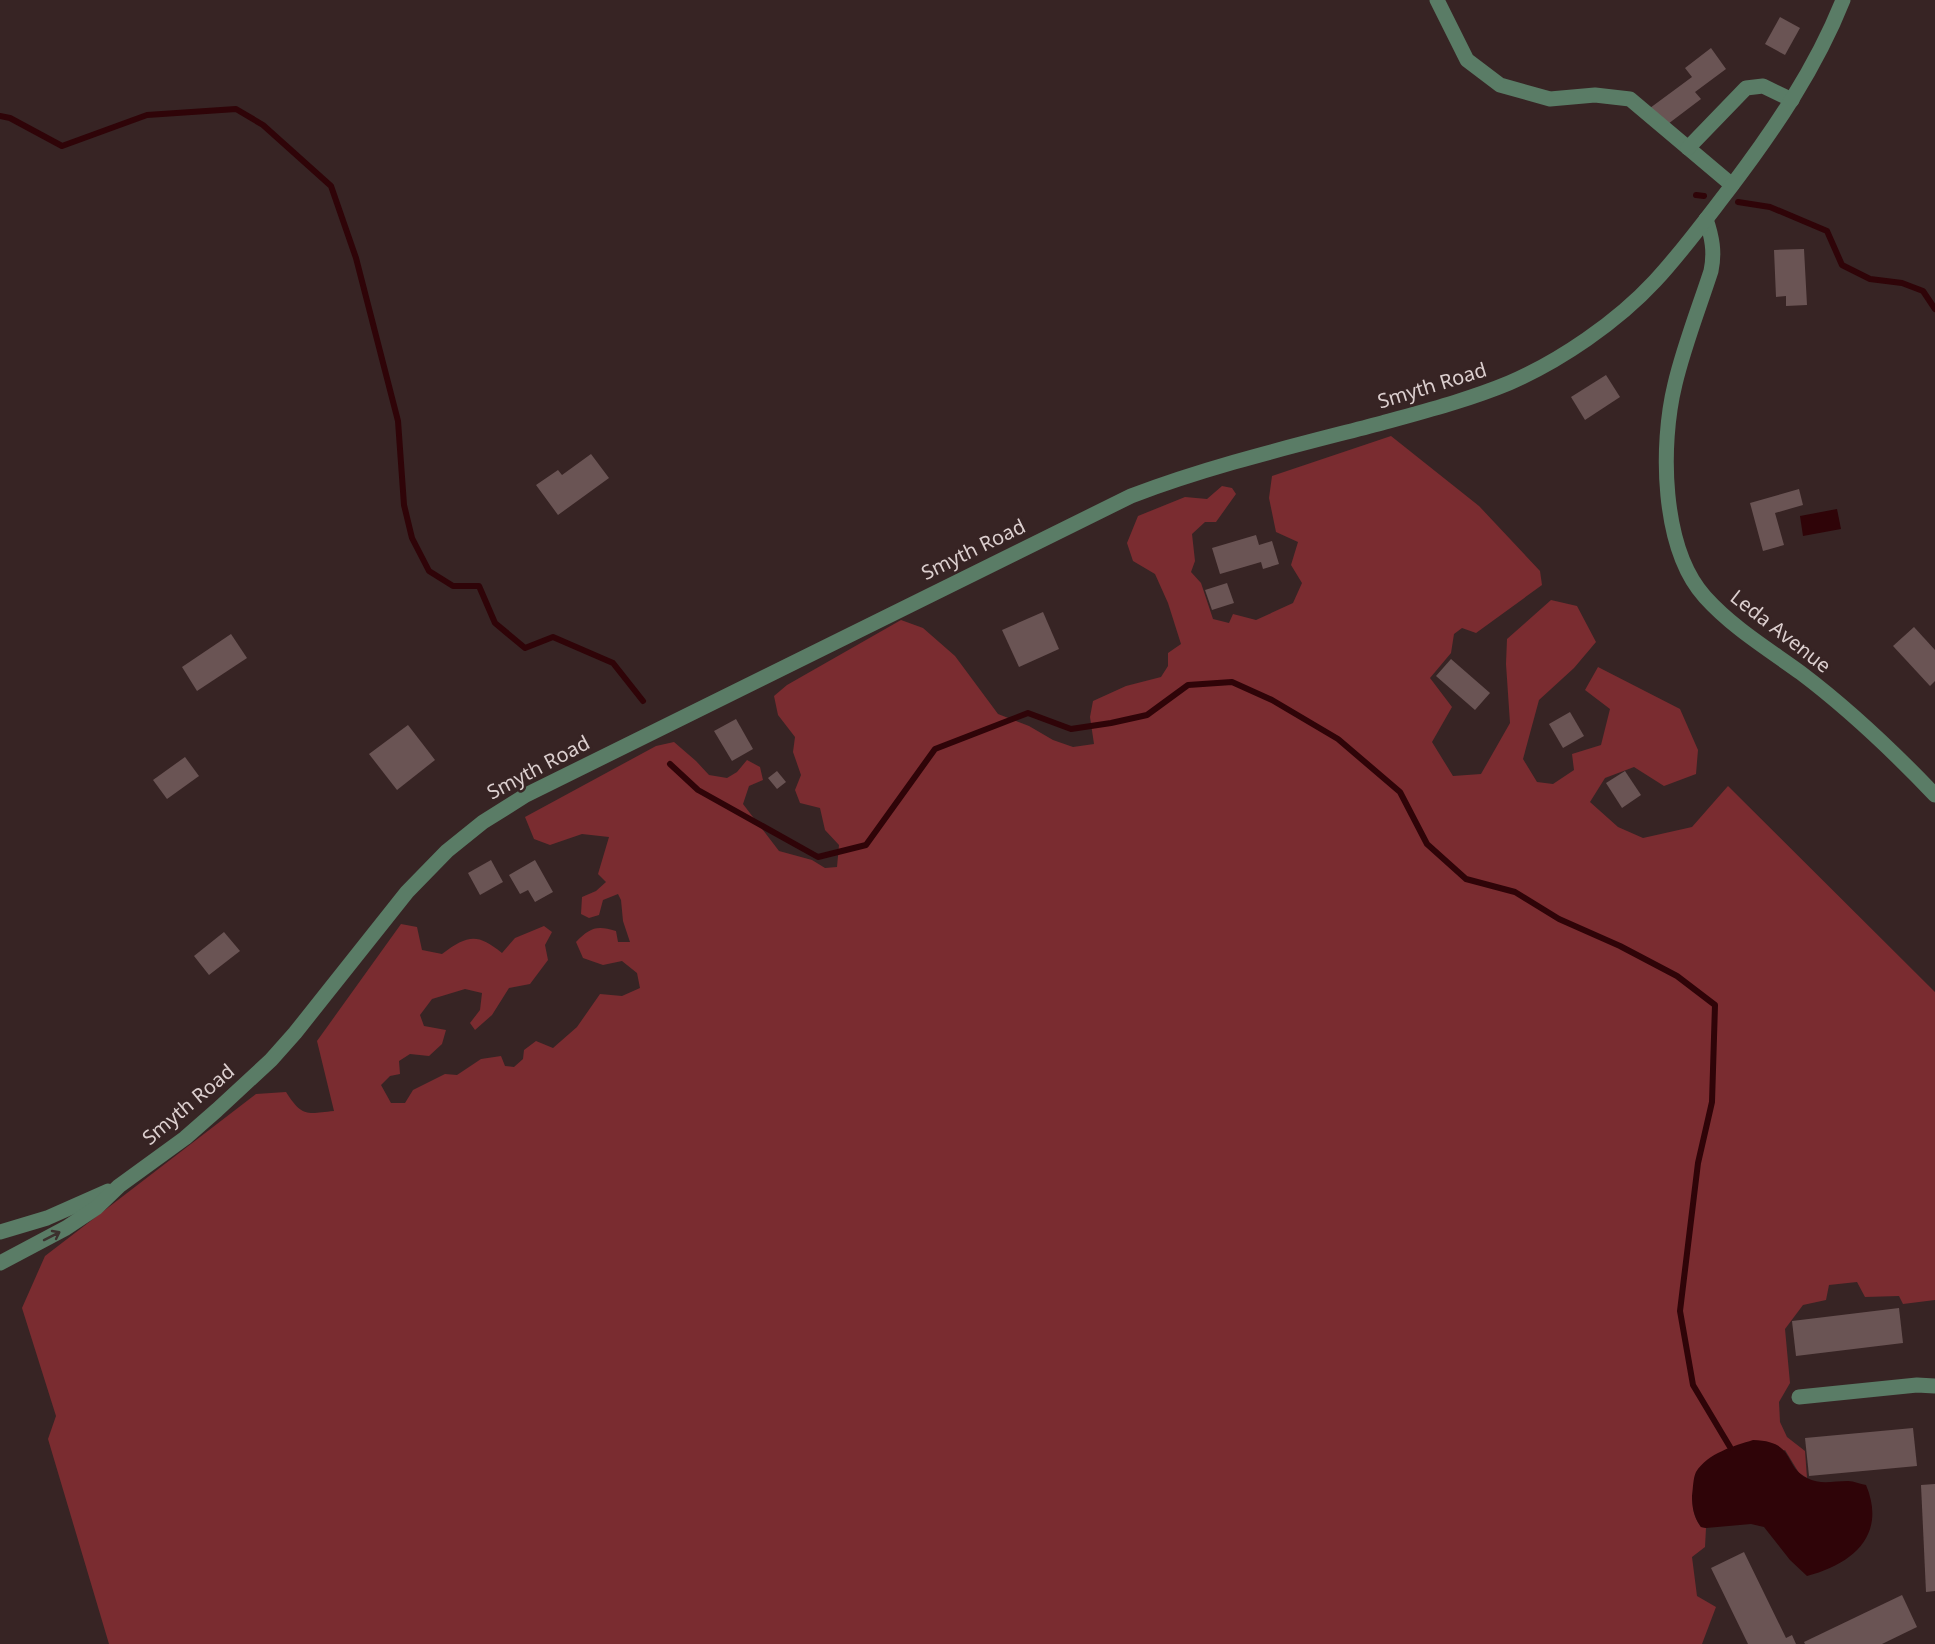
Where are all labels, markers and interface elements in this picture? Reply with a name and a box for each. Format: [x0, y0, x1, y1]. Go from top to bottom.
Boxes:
street label: Smyth Road [1374, 356, 1490, 414]
street label: Smyth Road [916, 512, 1030, 586]
street label: Leda Avenue [1725, 583, 1837, 679]
street label: Smyth Road [482, 729, 594, 805]
street label: Smyth Road [136, 1057, 240, 1151]
one-way arrow [43, 1230, 60, 1242]

